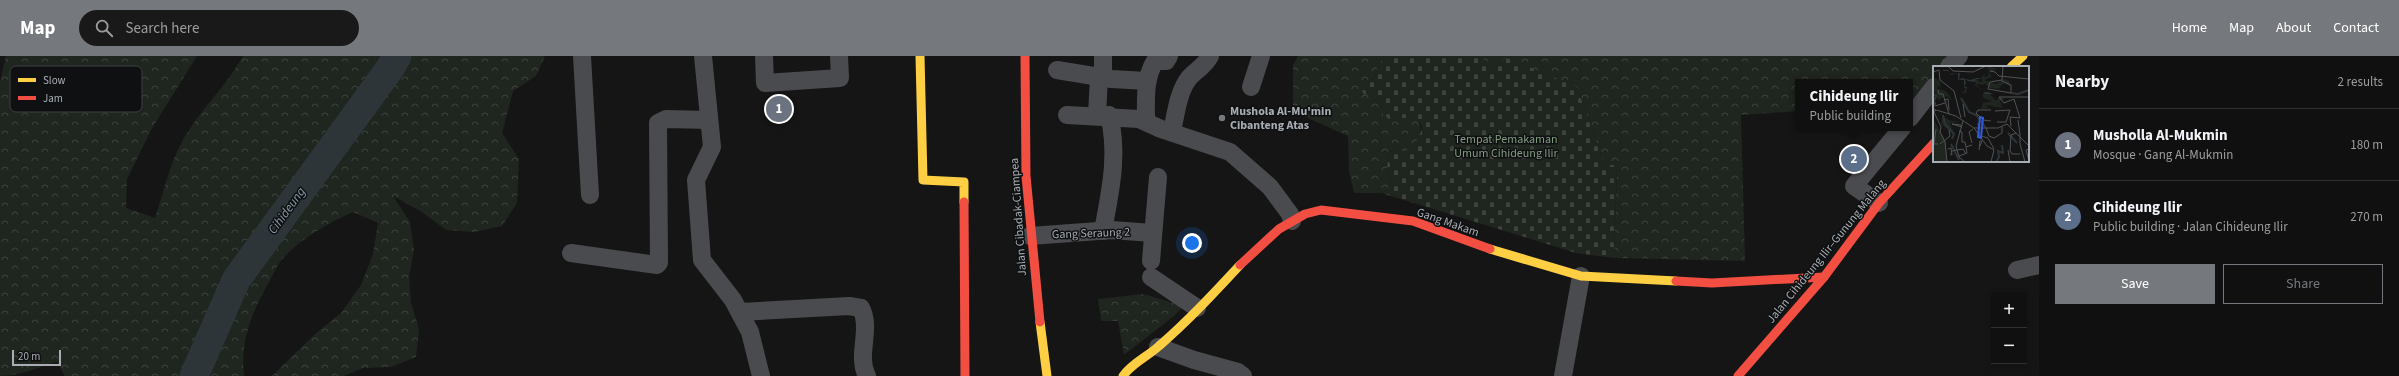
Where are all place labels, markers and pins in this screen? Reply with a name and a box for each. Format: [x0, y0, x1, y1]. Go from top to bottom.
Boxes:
pin: 1 [766, 94, 792, 124]
place label: Mushola Al-Mu'min Cibanteng Atas [1230, 103, 1331, 134]
marker: Mushola Al-Mu'min Cibanteng Atas [1217, 113, 1227, 123]
pin: 2 [1841, 144, 1867, 174]

